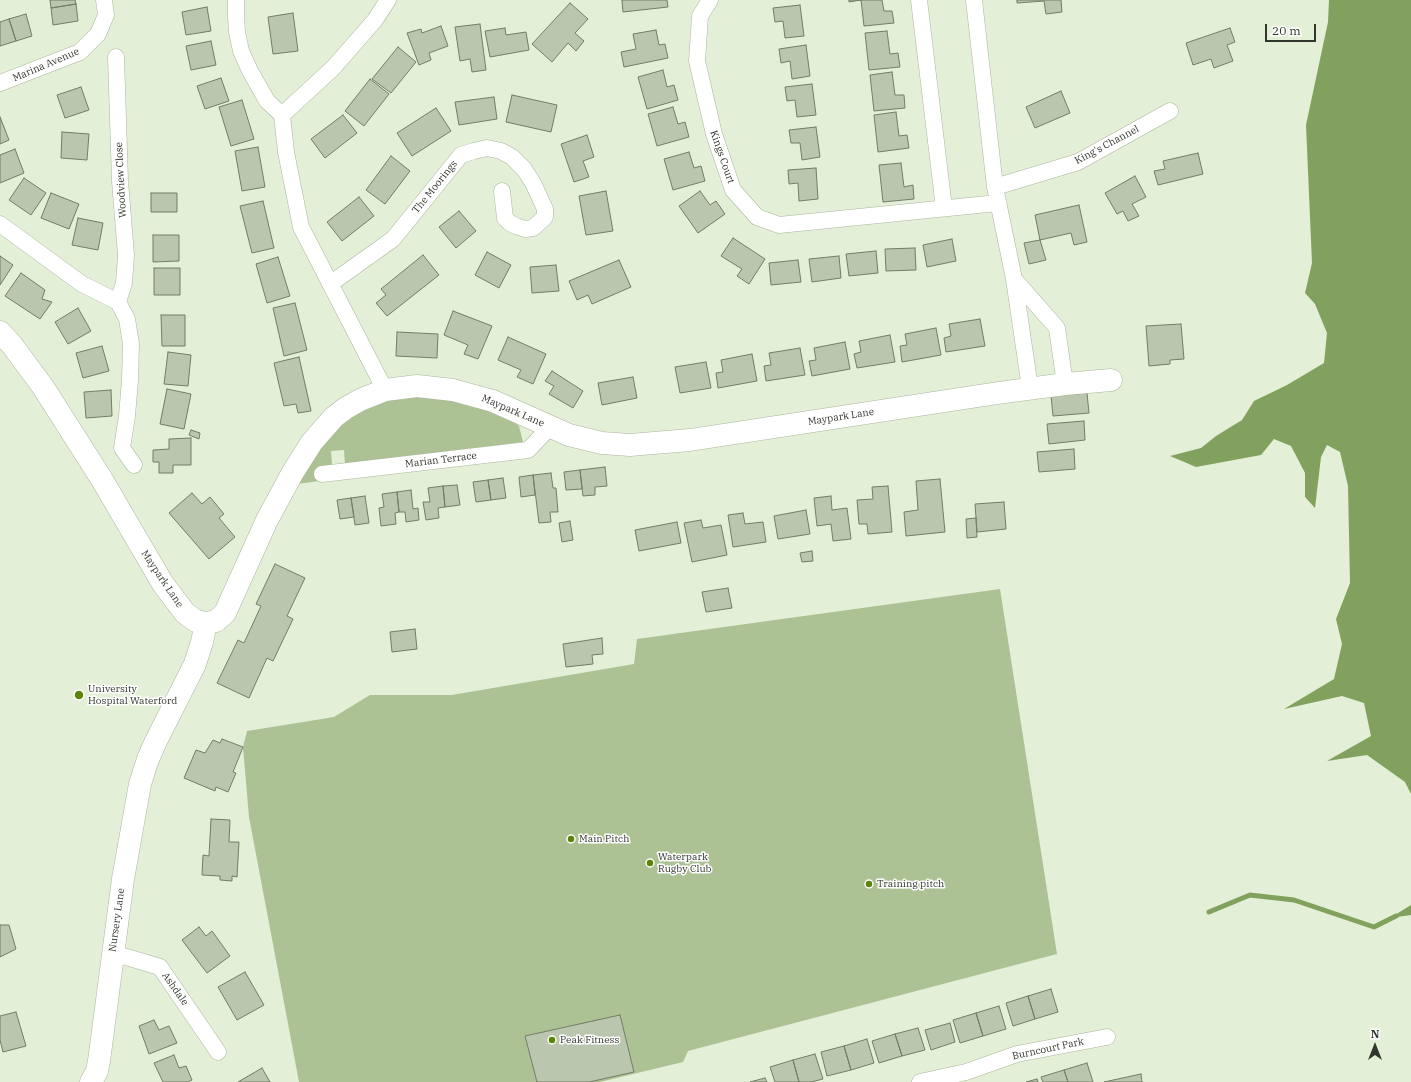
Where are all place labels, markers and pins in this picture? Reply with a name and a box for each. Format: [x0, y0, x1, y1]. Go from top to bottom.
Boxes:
place label: University Hospital Waterford [88, 683, 177, 706]
marker: University Hospital Waterford [73, 689, 85, 701]
place label: Main Pitch [579, 833, 629, 845]
marker: Main Pitch [566, 834, 576, 844]
place label: Waterpark Rugby Club [658, 851, 712, 874]
marker: Waterpark Rugby Club [645, 858, 655, 868]
place label: Training pitch [877, 878, 944, 890]
marker: Training pitch [864, 879, 874, 889]
place label: Peak Fitness [560, 1034, 619, 1046]
marker: Peak Fitness [547, 1035, 557, 1045]

